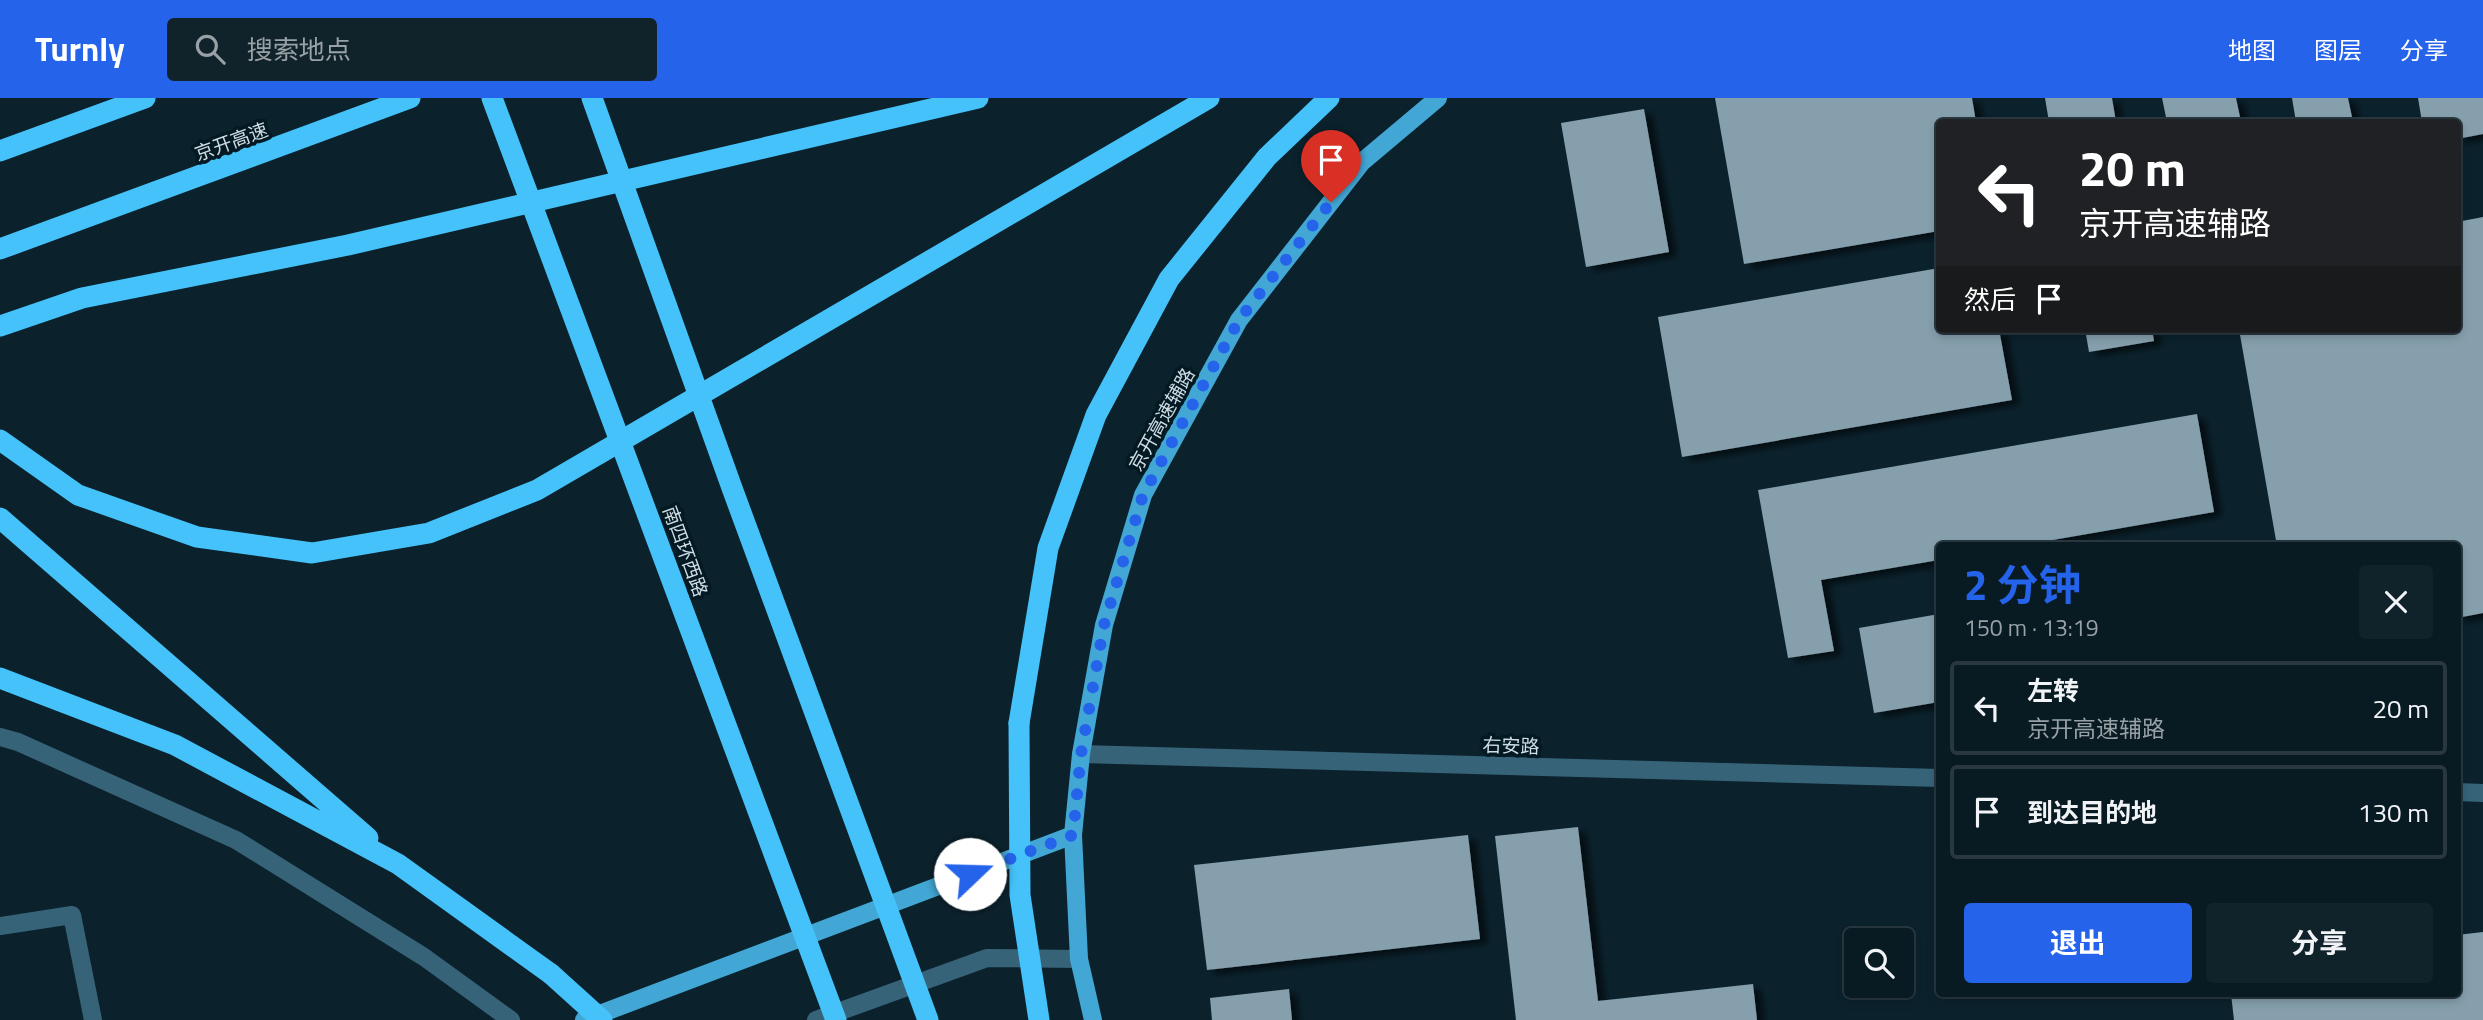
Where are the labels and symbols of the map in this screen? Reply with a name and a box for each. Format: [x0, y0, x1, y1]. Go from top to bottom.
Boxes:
street label: 京开高速 [190, 114, 272, 168]
pin [1301, 130, 1361, 202]
street label: 京开高速辅路 [1121, 362, 1201, 476]
street label: 南四环西路 [656, 501, 716, 601]
street label: 右安路 [1482, 730, 1540, 760]
position arrow [933, 837, 1007, 911]

